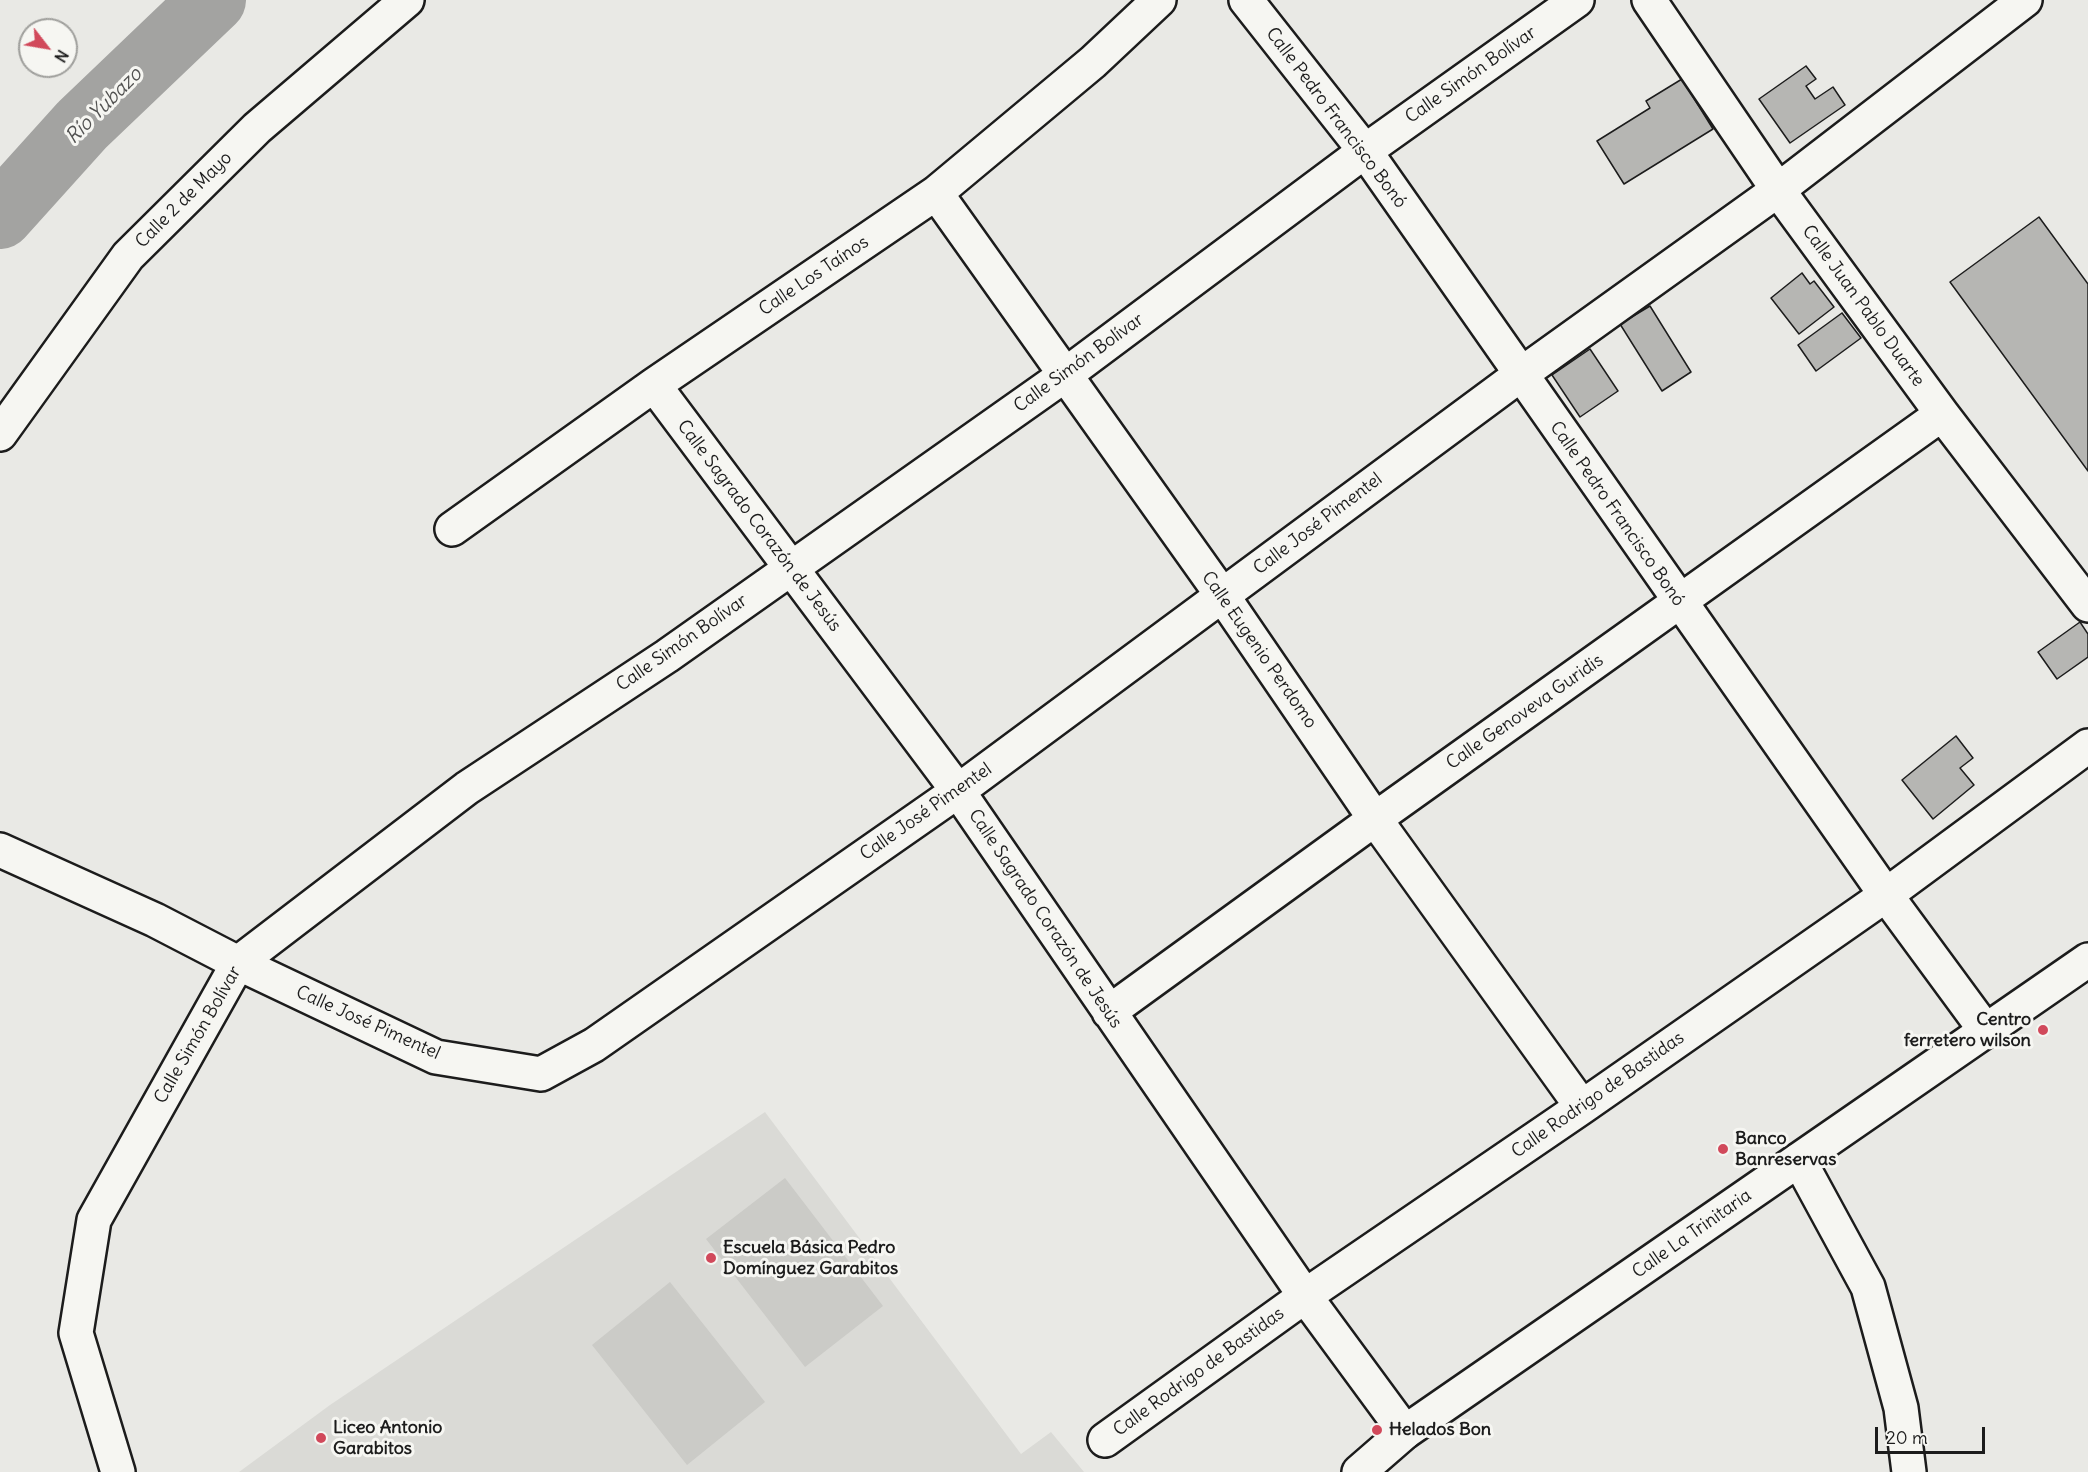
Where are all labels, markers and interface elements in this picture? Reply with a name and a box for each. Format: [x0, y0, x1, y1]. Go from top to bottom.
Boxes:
north arrow [18, 18, 78, 78]
street label: Calle Simón Bolívar [1401, 22, 1541, 128]
street label: Calle Pedro Francisco Bonó [1261, 23, 1411, 213]
text: N [50, 46, 73, 66]
water label: Río Yubazo [61, 63, 147, 149]
street label: Calle 2 de Mayo [131, 147, 237, 253]
street label: Calle Juan Pablo Duarte [1797, 221, 1929, 391]
street label: Calle Los Taínos [755, 231, 873, 321]
street label: Calle Simón Bolívar [1010, 309, 1148, 417]
street label: Calle Sagrado Corazón de Jesús [672, 416, 846, 636]
street label: Calle Pedro Francisco Bonó [1545, 417, 1689, 611]
street label: Calle José Pimentel [1249, 469, 1387, 579]
street label: Calle Eugenio Perdomo [1197, 567, 1321, 733]
street label: Calle Simón Bolívar [612, 590, 752, 696]
street label: Calle Genoveva Guridis [1442, 650, 1608, 774]
street label: Calle José Pimentel [856, 759, 996, 865]
street label: Calle Sagrado Corazón de Jesús [964, 805, 1126, 1033]
street label: Calle Simón Bolívar [150, 963, 246, 1107]
street label: Calle José Pimentel [293, 981, 443, 1065]
place label: Centro ferretero wilson [1904, 1009, 2031, 1052]
marker: Centro ferretero wilson [2036, 1023, 2050, 1037]
street label: Calle Rodrigo de Bastidas [1508, 1027, 1688, 1163]
place label: Banco Banreservas [1735, 1128, 1836, 1170]
marker: Banco Banreservas [1716, 1142, 1730, 1156]
street label: Calle La Trinitaria [1628, 1185, 1756, 1283]
place label: Escuela Básica Pedro Domínguez Garabitos [723, 1237, 898, 1280]
marker: Escuela Básica Pedro Domínguez Garabitos [704, 1251, 718, 1265]
street label: Calle Rodrigo de Bastidas [1109, 1303, 1289, 1441]
scale bar [1878, 1415, 1988, 1453]
place label: Liceo Antonio Garabitos [333, 1417, 442, 1460]
place label: Helados Bon [1389, 1419, 1491, 1441]
marker: Helados Bon [1370, 1423, 1384, 1437]
text: 20 m [1886, 1426, 1928, 1449]
marker: Liceo Antonio Garabitos [314, 1431, 328, 1445]

